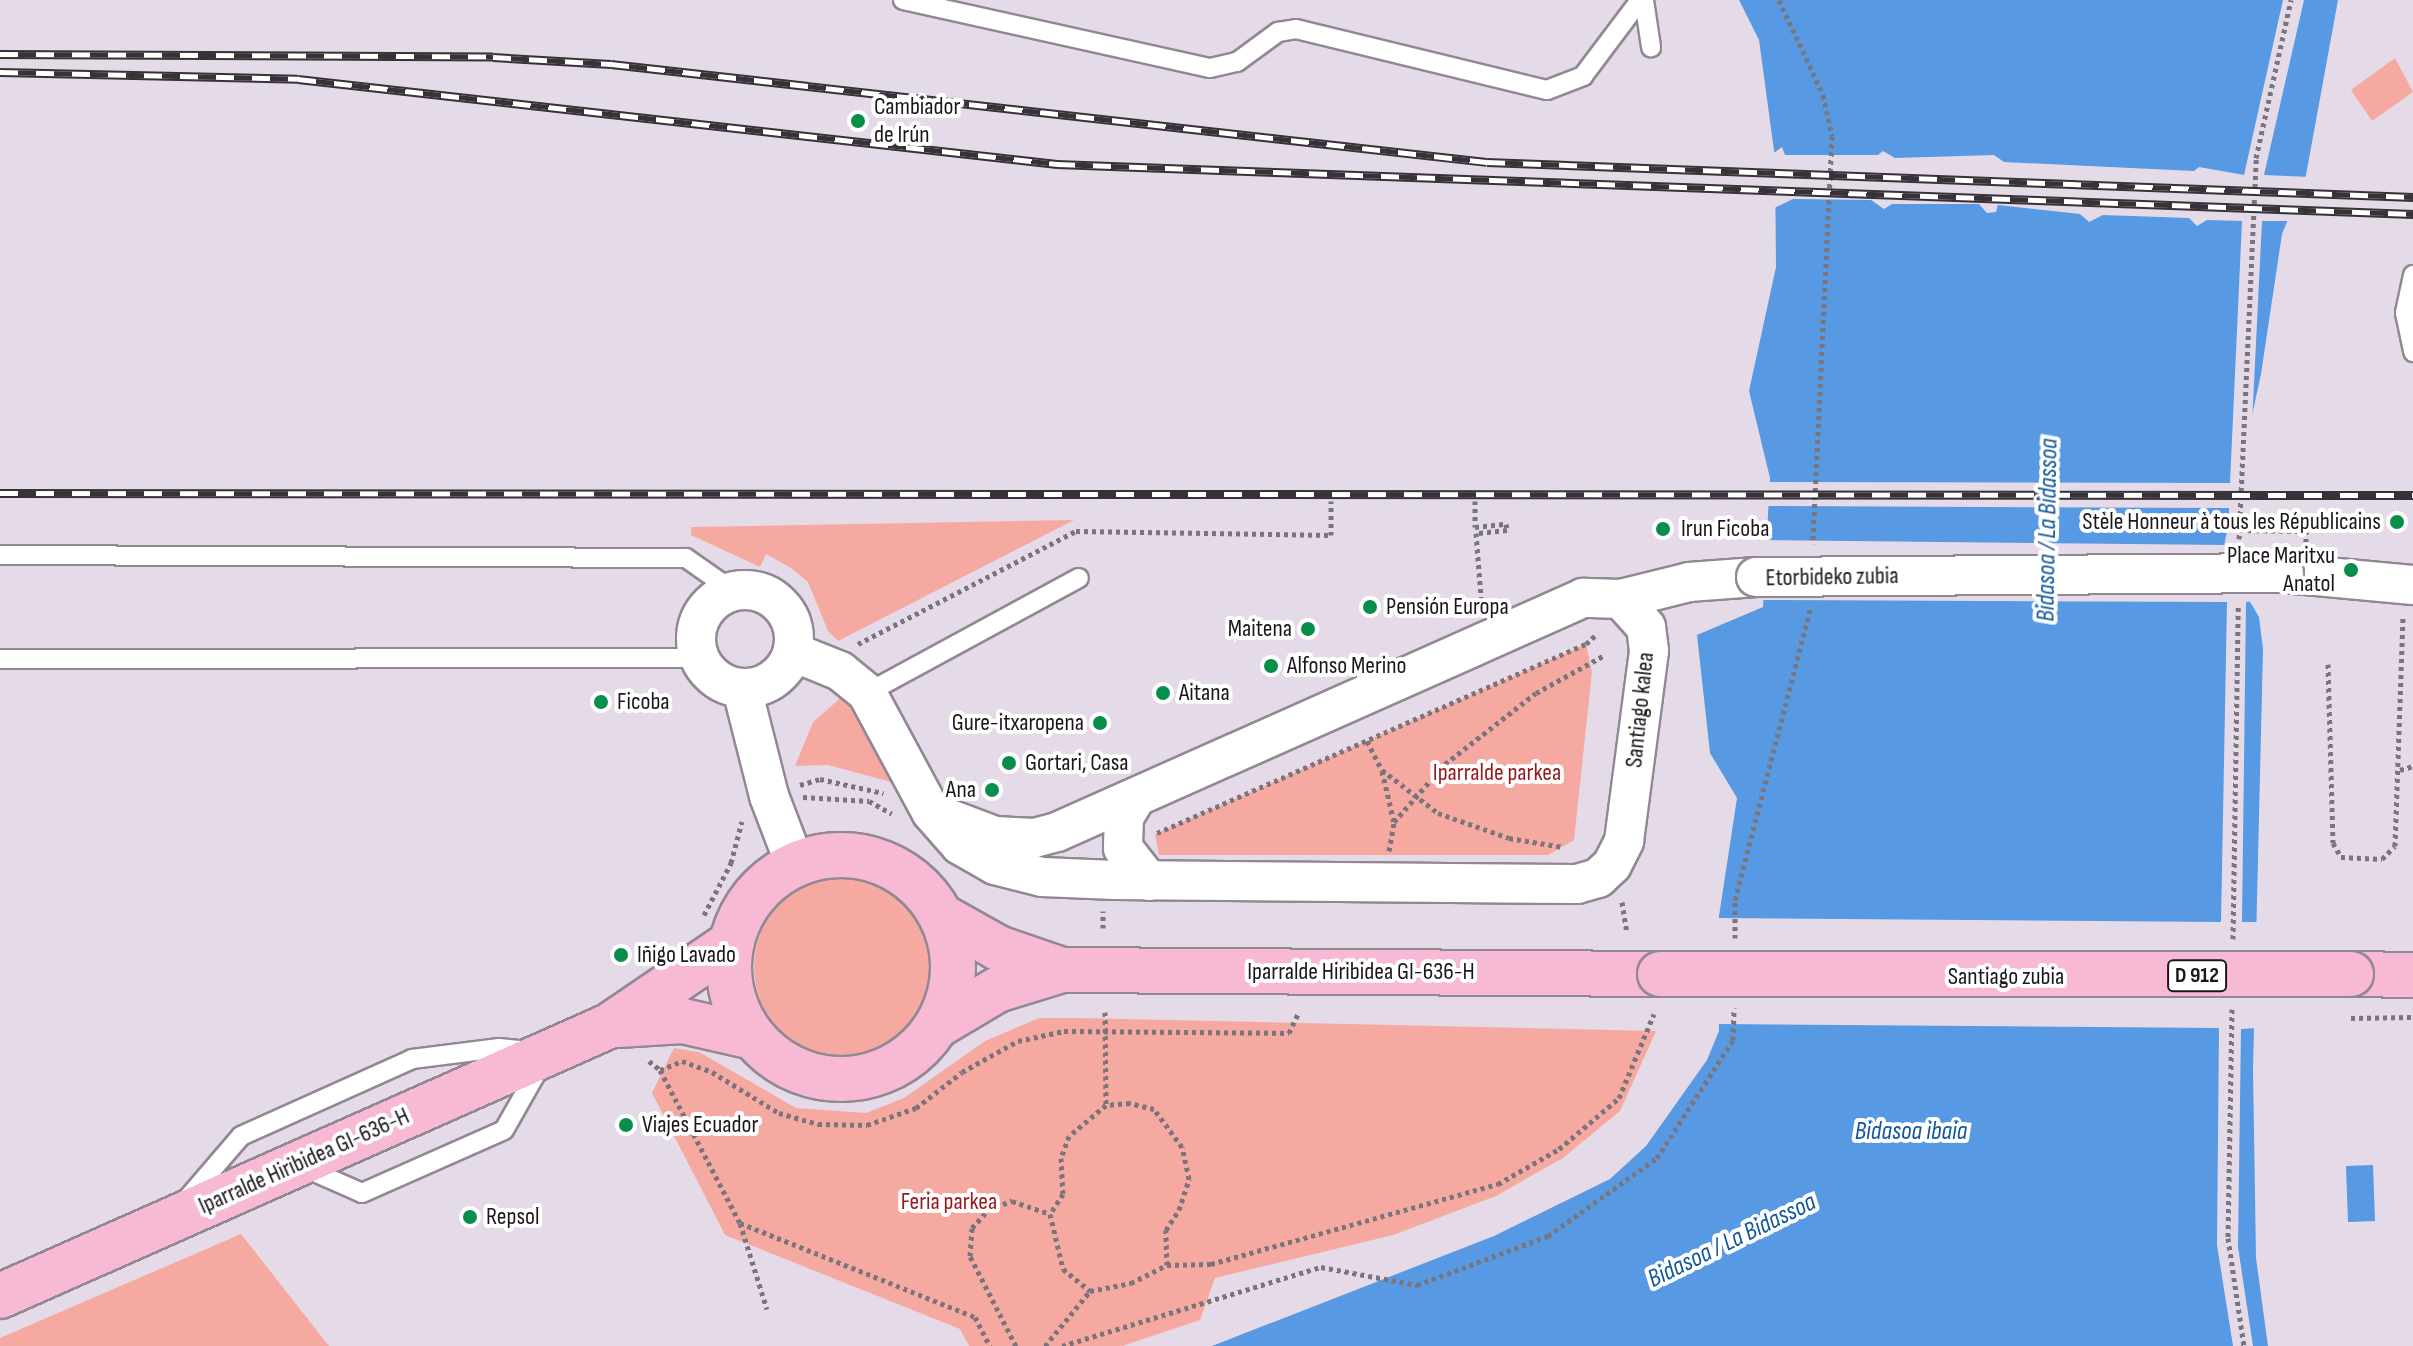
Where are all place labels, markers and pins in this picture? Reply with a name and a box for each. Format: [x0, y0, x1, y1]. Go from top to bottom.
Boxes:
place label: Cambiador de Irún [874, 93, 960, 149]
marker: Cambiador de Irún [849, 112, 867, 130]
place label: Stèle Honneur à tous les Républicains [2082, 508, 2381, 536]
marker: Stèle Honneur à tous les Républicains [2388, 513, 2406, 531]
place label: Irun Ficoba [1681, 515, 1769, 543]
marker: Irun Ficoba [1652, 518, 1674, 540]
place label: Place Maritxu Anatol [2227, 542, 2335, 598]
marker: Place Maritxu Anatol [2342, 561, 2360, 579]
place label: Pensión Europa [1386, 593, 1509, 621]
marker: Pensión Europa [1361, 598, 1379, 616]
place label: Maitena [1228, 615, 1292, 643]
marker: Maitena [1299, 620, 1317, 638]
place label: Alfonso Merino [1287, 652, 1407, 680]
marker: Alfonso Merino [1262, 657, 1280, 675]
place label: Aitana [1179, 679, 1230, 707]
marker: Aitana [1154, 684, 1172, 702]
place label: Ficoba [617, 688, 670, 716]
marker: Ficoba [592, 693, 610, 711]
place label: Gure-itxaropena [952, 709, 1084, 737]
marker: Gure-itxaropena [1091, 714, 1109, 732]
place label: Gortari, Casa [1025, 749, 1129, 777]
marker: Gortari, Casa [1000, 754, 1018, 772]
place label: Ana [946, 776, 976, 804]
marker: Ana [983, 781, 1001, 799]
place label: Iñigo Lavado [637, 941, 736, 969]
marker: Iñigo Lavado [612, 946, 630, 964]
place label: Viajes Ecuador [642, 1111, 758, 1139]
marker: Viajes Ecuador [617, 1116, 635, 1134]
place label: Repsol [486, 1203, 539, 1231]
marker: Repsol [461, 1208, 479, 1226]

